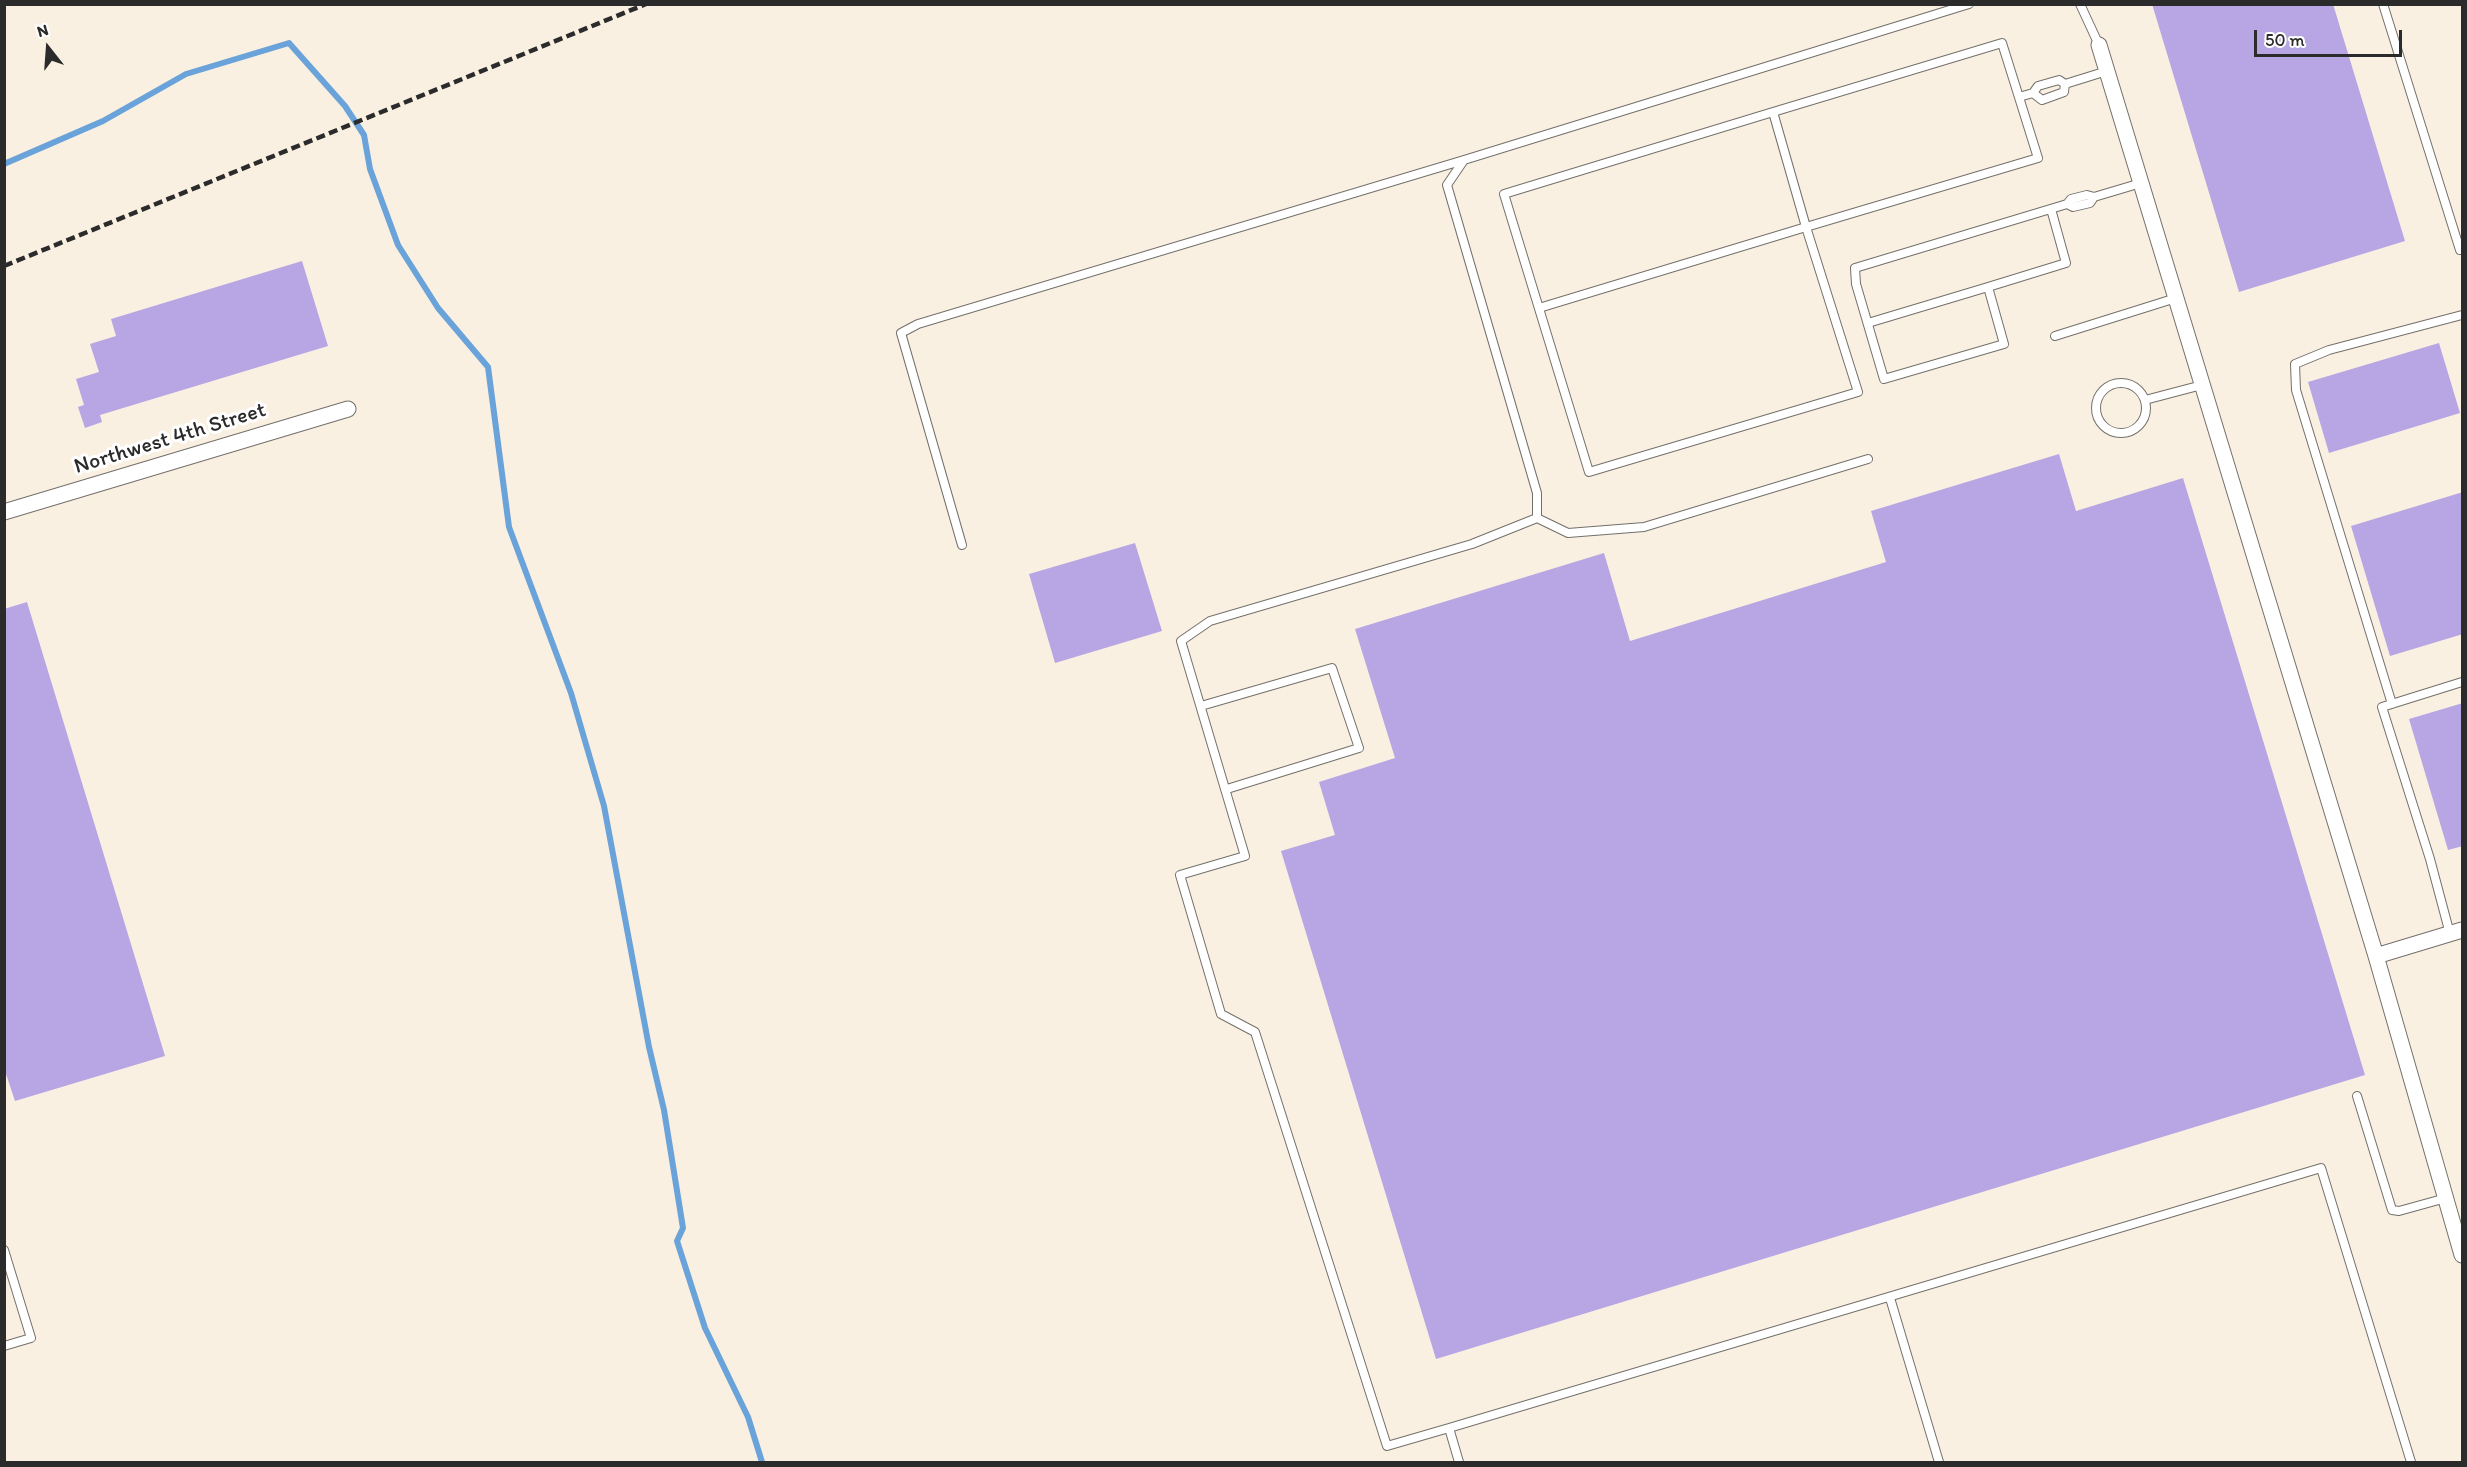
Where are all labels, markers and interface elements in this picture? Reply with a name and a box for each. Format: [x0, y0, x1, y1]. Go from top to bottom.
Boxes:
north arrow [18, 18, 78, 78]
scale bar [2257, 18, 2406, 56]
text: N [35, 20, 51, 41]
text: 50 m [2265, 29, 2305, 51]
street label: Northwest 4th Street [71, 397, 269, 481]

